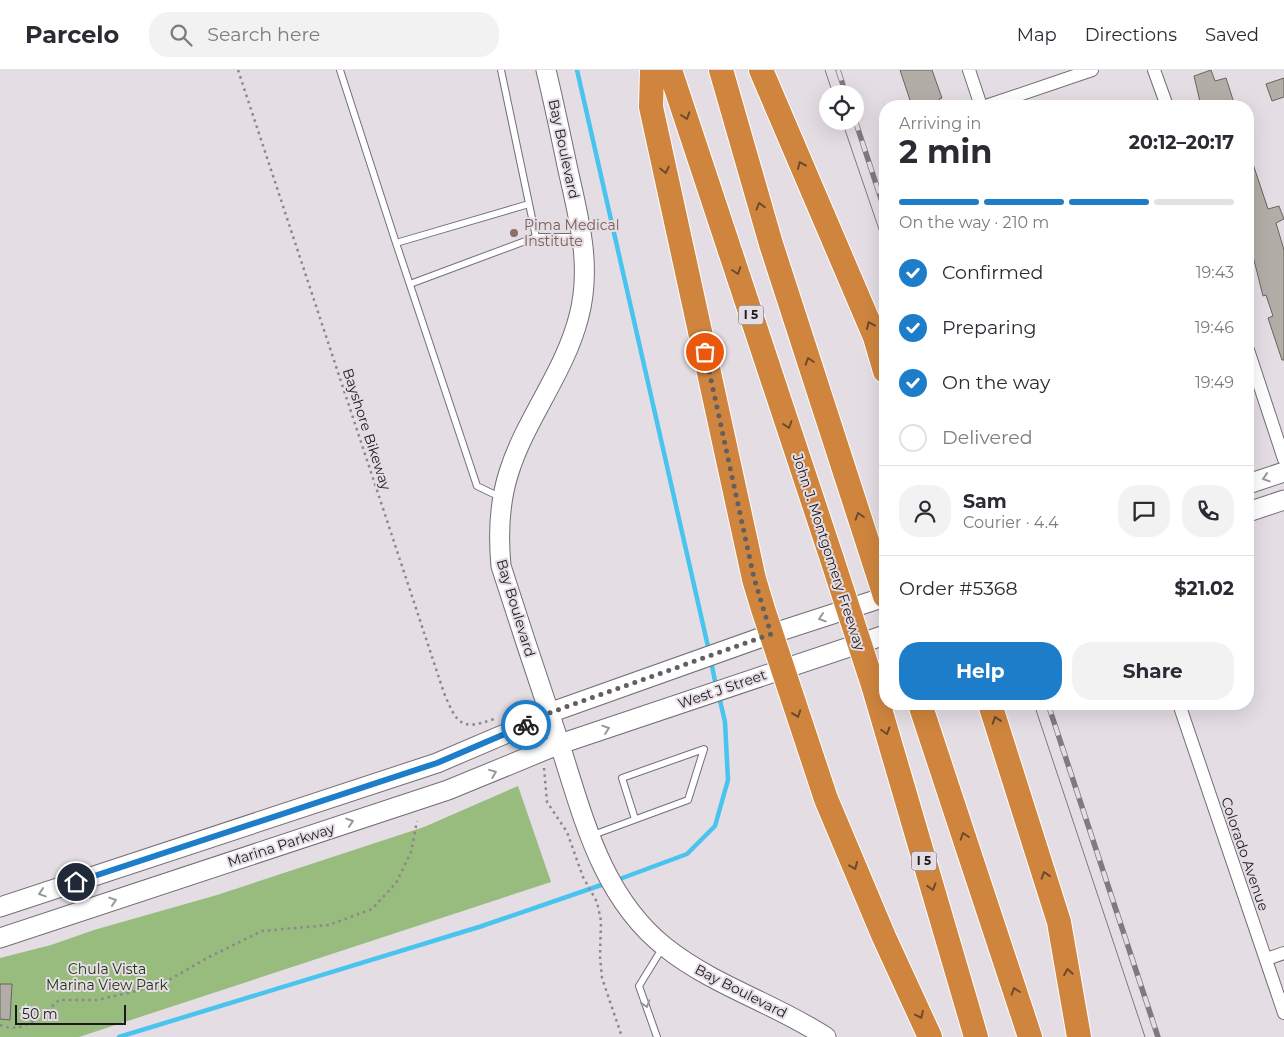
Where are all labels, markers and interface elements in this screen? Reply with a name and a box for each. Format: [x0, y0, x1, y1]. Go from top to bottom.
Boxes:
search box [149, 12, 499, 57]
text: Parcelo [25, 20, 119, 49]
icon: search [167, 21, 195, 49]
text: Search here [207, 23, 320, 46]
text: Map [1017, 24, 1057, 46]
text: Directions [1085, 24, 1177, 46]
text: Saved [1205, 24, 1259, 46]
map controls [819, 85, 864, 130]
button: locate [819, 85, 864, 130]
street label: Bay Boulevard [545, 98, 583, 200]
one-way arrow [680, 112, 690, 120]
text: Arriving in [899, 114, 981, 133]
text: 20:12–20:17 [1129, 131, 1234, 154]
text: 2 min [899, 132, 992, 171]
one-way arrow [797, 161, 808, 170]
one-way arrow [659, 165, 670, 174]
one-way arrow [755, 202, 765, 211]
text: On the way · 210 m [899, 213, 1049, 232]
place label: Pima Medical Institute [524, 216, 620, 250]
marker: Pima Medical Institute [508, 227, 520, 239]
icon: check [899, 259, 927, 287]
text: Confirmed [942, 261, 1043, 284]
text: 19:43 [1196, 263, 1234, 282]
one-way arrow [731, 266, 741, 274]
road number: I 5 [738, 306, 764, 324]
icon: check [899, 314, 927, 342]
text: Preparing [942, 316, 1037, 339]
text: 19:46 [1195, 318, 1234, 337]
one-way arrow [865, 321, 876, 330]
pin [684, 331, 726, 373]
icon: bag [691, 338, 719, 366]
one-way arrow [804, 357, 814, 366]
street label: Bayshore Bikeway [339, 366, 395, 493]
icon: check [899, 369, 927, 397]
text: On the way [942, 371, 1050, 394]
text: 19:49 [1195, 373, 1234, 392]
one-way arrow [782, 420, 792, 429]
text: Delivered [942, 426, 1033, 449]
street label: John J. Montgomery Freeway [788, 450, 870, 653]
one-way arrow [1262, 472, 1270, 482]
button: person [899, 485, 951, 537]
button: chat [1118, 485, 1170, 537]
button: phone [1182, 485, 1234, 537]
text: Sam [963, 490, 1007, 513]
one-way arrow [854, 512, 864, 520]
text: Courier · 4.4 [963, 513, 1059, 532]
street label: Bay Boulevard [493, 557, 539, 659]
text: Order #5368 [899, 577, 1018, 600]
text: $21.02 [1174, 577, 1234, 600]
one-way arrow [818, 612, 827, 622]
button: Help [899, 642, 1062, 700]
button: Share [1072, 642, 1234, 700]
street label: West J Street [675, 665, 769, 713]
courier [501, 700, 551, 750]
one-way arrow [791, 710, 801, 718]
icon: bike [512, 711, 540, 739]
one-way arrow [991, 716, 1001, 725]
one-way arrow [601, 724, 609, 734]
one-way arrow [881, 727, 891, 735]
one-way arrow [488, 768, 497, 779]
street label: Colorado Avenue [1217, 795, 1273, 913]
one-way arrow [346, 818, 354, 828]
street label: Marina Parkway [225, 819, 337, 871]
one-way arrow [960, 833, 970, 841]
road number: I 5 [912, 851, 936, 870]
pin [55, 861, 97, 903]
one-way arrow [849, 862, 859, 870]
icon: home [62, 868, 90, 896]
one-way arrow [1040, 871, 1050, 880]
one-way arrow [927, 883, 937, 891]
one-way arrow [38, 888, 47, 898]
one-way arrow [108, 897, 117, 907]
park label: Chula Vista Marina View Park [46, 960, 169, 994]
street label: Bay Boulevard [692, 960, 790, 1022]
one-way arrow [1063, 967, 1073, 976]
one-way arrow [1010, 987, 1020, 995]
one-way arrow [640, 999, 650, 1008]
scale bar [15, 1002, 126, 1025]
text: 50 m [22, 1005, 58, 1023]
one-way arrow [914, 1010, 924, 1019]

